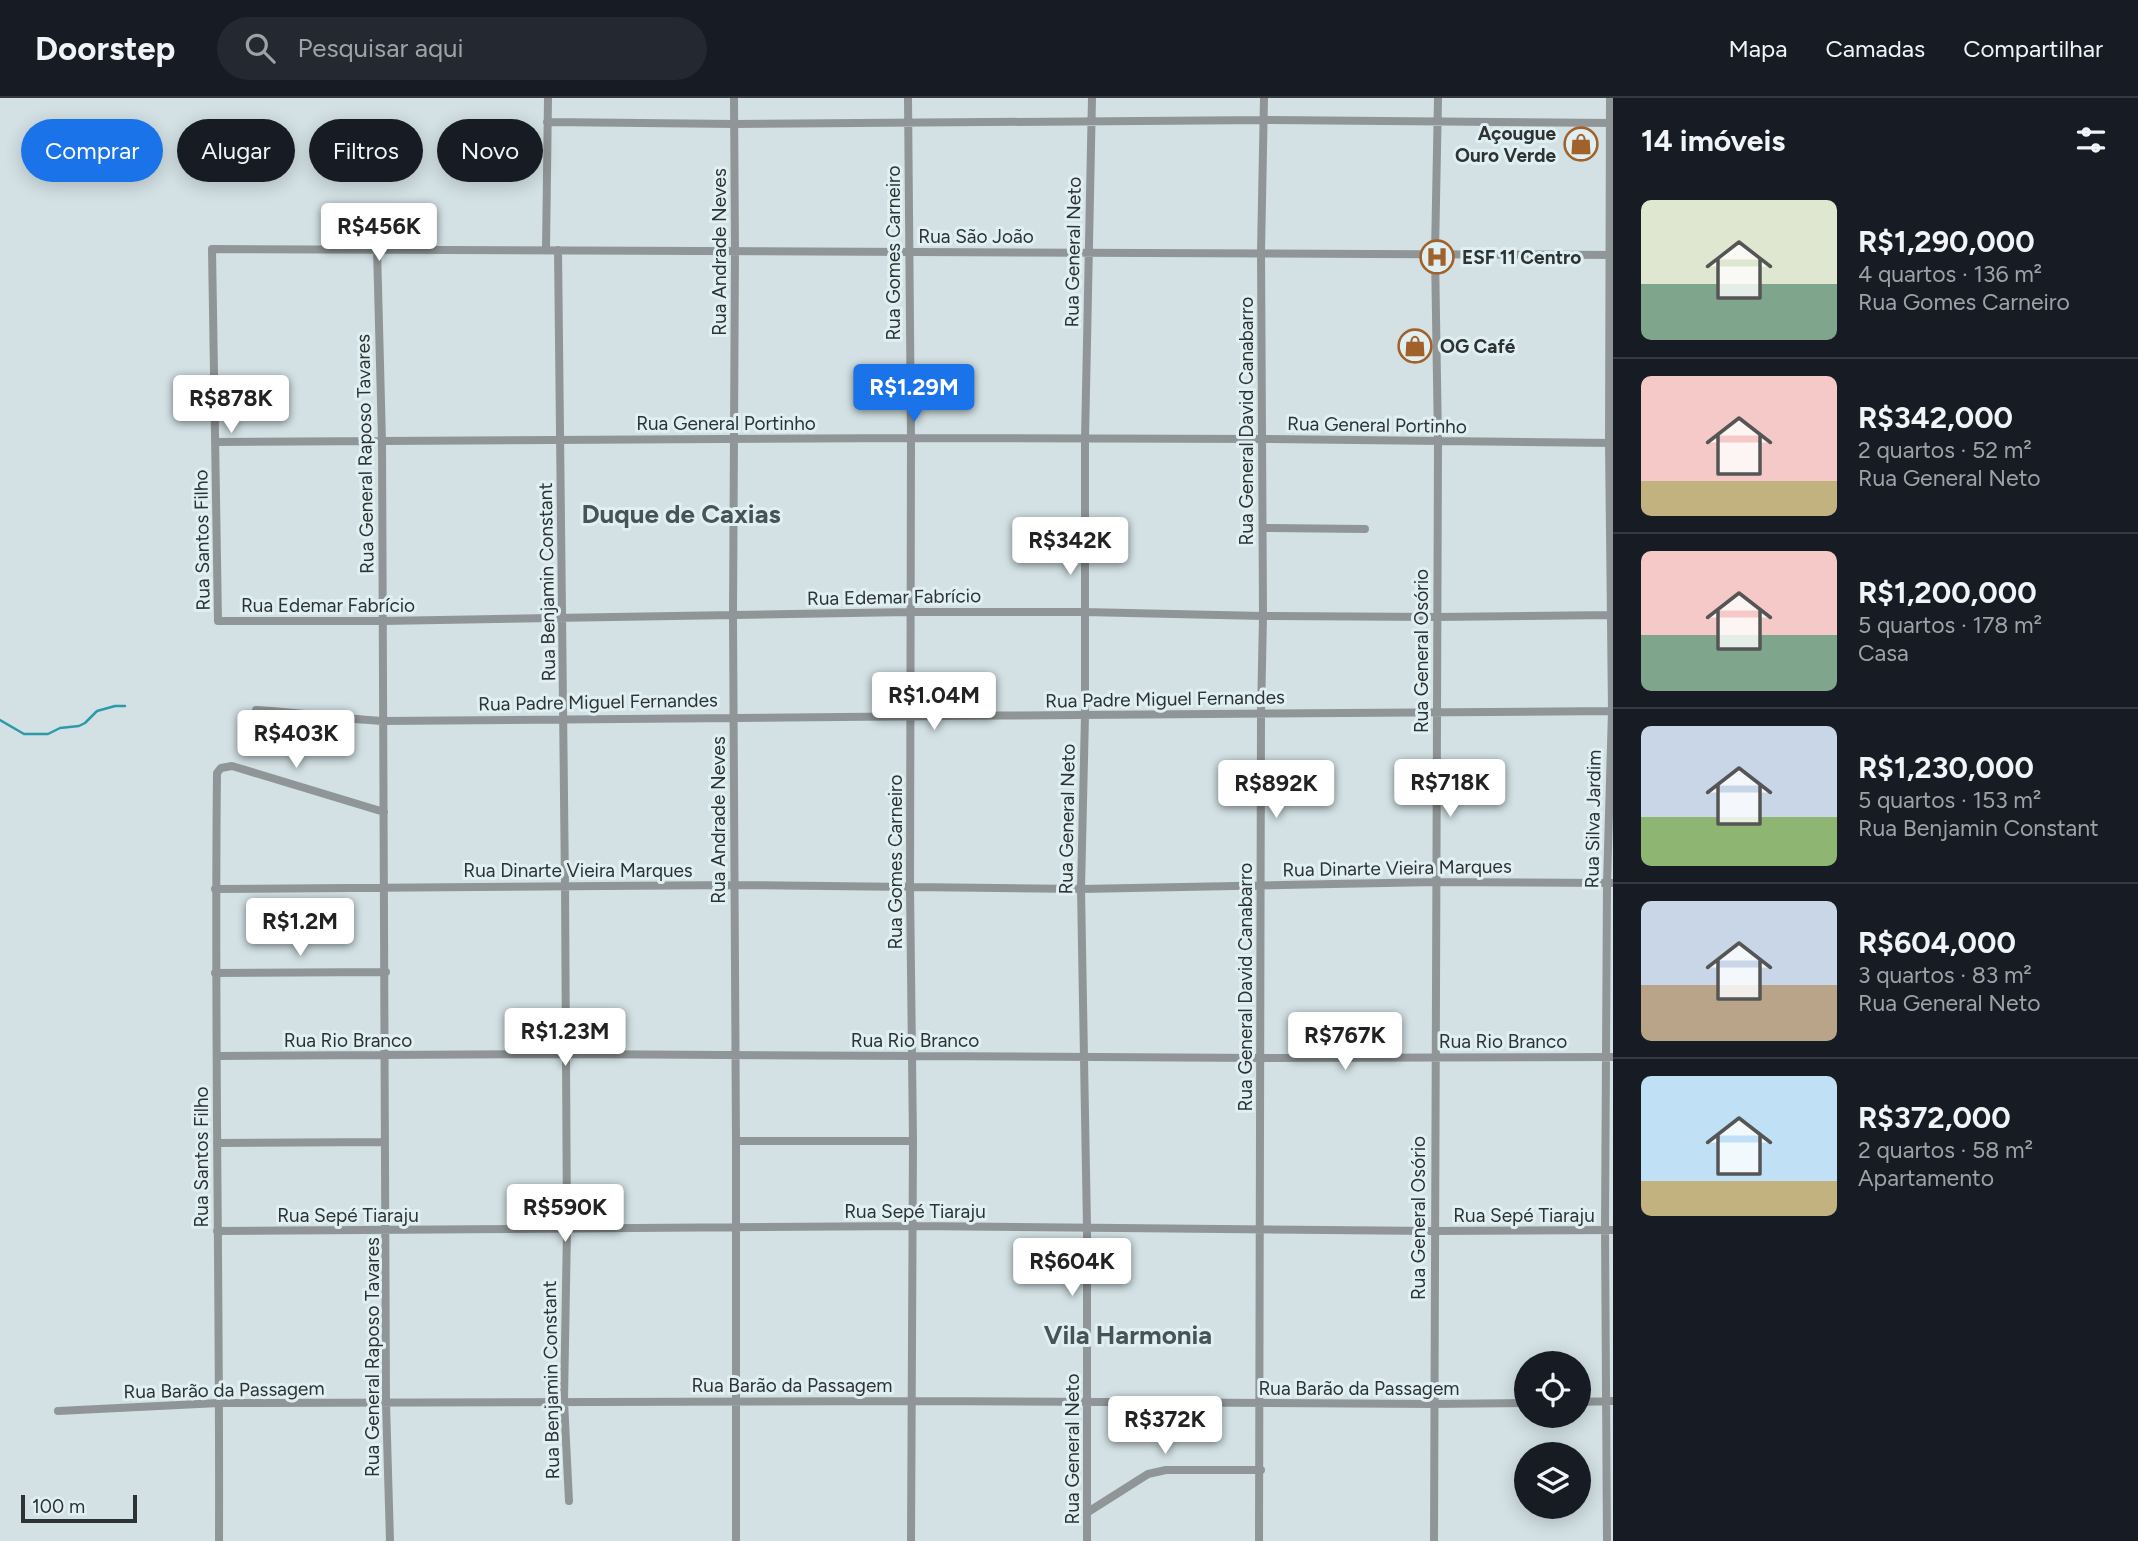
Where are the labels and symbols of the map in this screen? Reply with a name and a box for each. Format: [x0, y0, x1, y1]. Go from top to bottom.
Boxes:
place label: Açougue Ouro Verde [1455, 122, 1556, 167]
shop icon: Açougue Ouro Verde [1562, 125, 1600, 163]
street label: Rua Gomes Carneiro [882, 165, 905, 341]
street label: Rua Andrade Neves [708, 168, 731, 336]
street label: Rua General Neto [1060, 176, 1086, 328]
pin: R$456K [322, 204, 436, 263]
street label: Rua São João [918, 225, 1034, 248]
hospital icon: ESF 11 Centro [1418, 238, 1456, 276]
place label: ESF 11 Centro [1462, 246, 1581, 269]
street label: Rua General David Canabarro [1235, 297, 1258, 545]
shop icon: OG Café [1396, 327, 1434, 365]
street label: Rua General Raposo Tavares [351, 334, 379, 574]
place label: OG Café [1440, 335, 1516, 358]
pin: R$1.29M [849, 364, 979, 424]
pin: R$878K [174, 376, 288, 435]
street label: Rua General Portinho [636, 412, 816, 435]
street label: Rua General Portinho [1287, 412, 1467, 438]
street label: Rua Santos Filho [189, 469, 215, 611]
street label: Rua Benjamin Constant [534, 482, 560, 682]
district label: Duque de Caxias [581, 498, 781, 530]
pin: R$342K [1013, 518, 1127, 577]
street label: Rua General Osório [1410, 569, 1433, 733]
street label: Rua Edemar Fabrício [807, 584, 981, 610]
street label: Rua Edemar Fabrício [241, 594, 415, 617]
pin: R$1.04M [869, 672, 999, 732]
street label: Rua Padre Miguel Fernandes [1045, 685, 1285, 713]
street label: Rua Padre Miguel Fernandes [478, 688, 718, 716]
pin: R$403K [239, 710, 353, 770]
street label: Rua Andrade Neves [707, 736, 730, 904]
street label: Rua General Neto [1054, 743, 1080, 895]
street label: Rua Silva Jardim [1580, 749, 1606, 889]
pin: R$892K [1219, 760, 1333, 820]
pin: R$718K [1393, 760, 1507, 819]
street label: Rua Gomes Carneiro [884, 774, 907, 950]
street label: Rua Dinarte Vieira Marques [1282, 854, 1512, 882]
street label: Rua Dinarte Vieira Marques [463, 859, 693, 882]
street label: Rua General David Canabarro [1234, 863, 1257, 1111]
pin: R$1.2M [243, 898, 357, 958]
pin: R$1.23M [500, 1009, 630, 1068]
pin: R$767K [1288, 1012, 1402, 1072]
street label: Rua Rio Branco [284, 1029, 412, 1052]
street label: Rua Rio Branco [851, 1029, 979, 1052]
street label: Rua Rio Branco [1439, 1030, 1567, 1053]
street label: Rua Santos Filho [190, 1086, 213, 1228]
street label: Rua General Osório [1407, 1136, 1430, 1300]
pin: R$590K [508, 1184, 622, 1244]
street label: Rua Sepé Tiaraju [844, 1200, 986, 1223]
street label: Rua Sepé Tiaraju [277, 1204, 419, 1227]
street label: Rua Sepé Tiaraju [1453, 1204, 1595, 1227]
street label: Rua General Raposo Tavares [361, 1237, 384, 1477]
pin: R$604K [1015, 1238, 1129, 1298]
street label: Rua Benjamin Constant [538, 1280, 564, 1480]
district label: Vila Harmonia [1044, 1319, 1212, 1351]
street label: Rua Barão da Passagem [691, 1374, 893, 1397]
street label: Rua General Neto [1061, 1374, 1084, 1524]
street label: Rua Barão da Passagem [123, 1377, 325, 1403]
street label: Rua Barão da Passagem [1258, 1377, 1460, 1400]
pin: R$372K [1108, 1396, 1222, 1456]
scale bar [21, 1492, 136, 1524]

